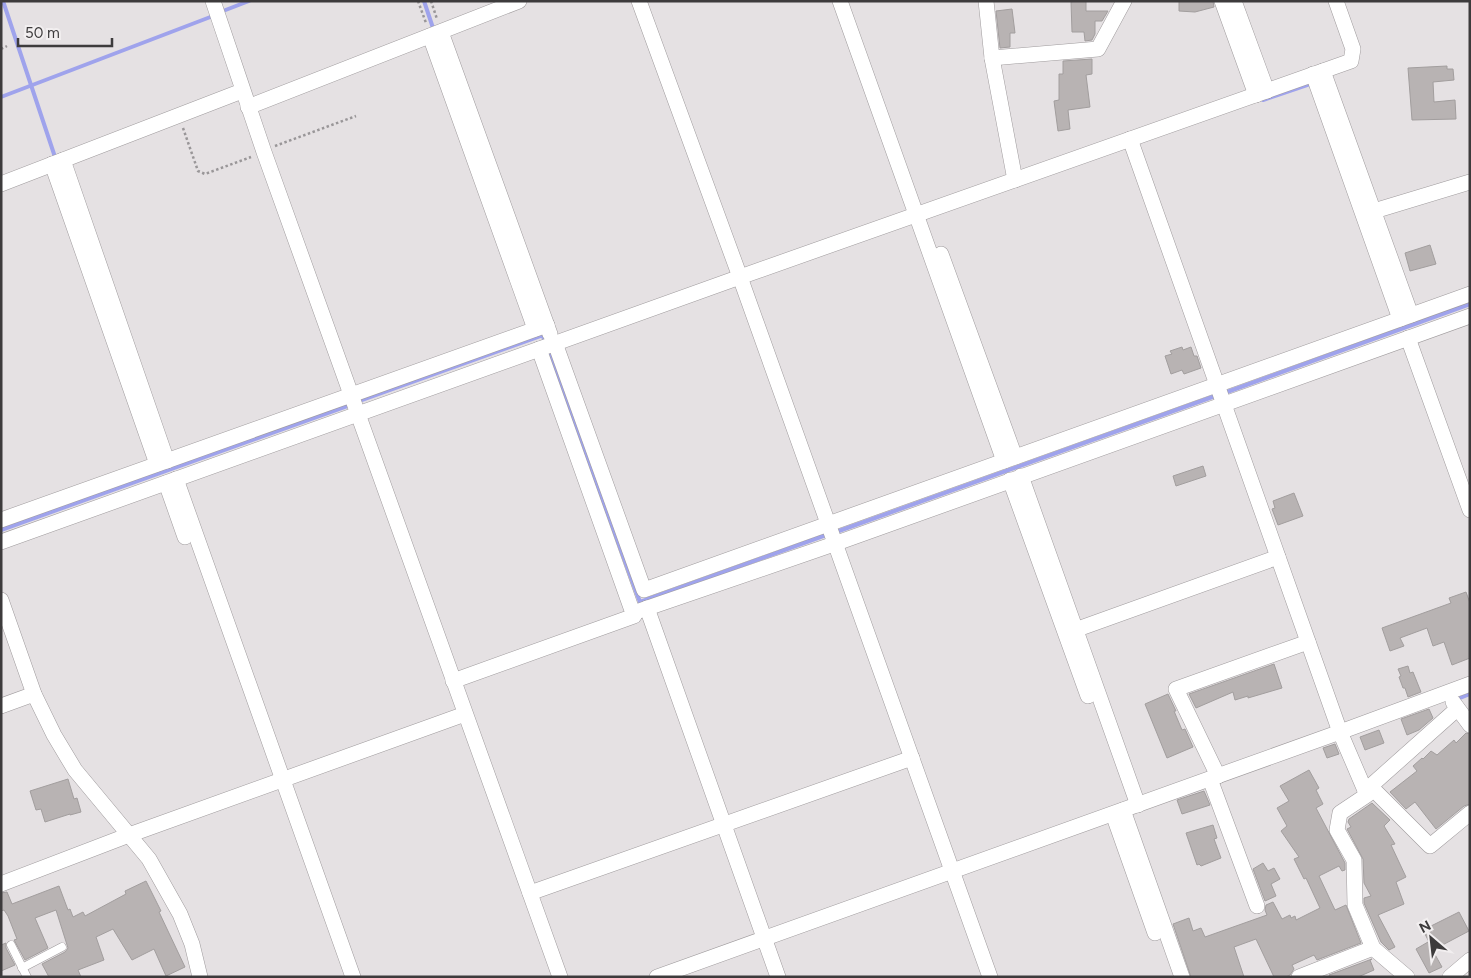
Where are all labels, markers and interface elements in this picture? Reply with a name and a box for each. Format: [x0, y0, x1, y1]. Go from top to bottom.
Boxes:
scale bar [18, 15, 111, 47]
text: 50 m [25, 24, 60, 42]
north arrow [1406, 913, 1456, 963]
text: N [1416, 917, 1434, 937]

